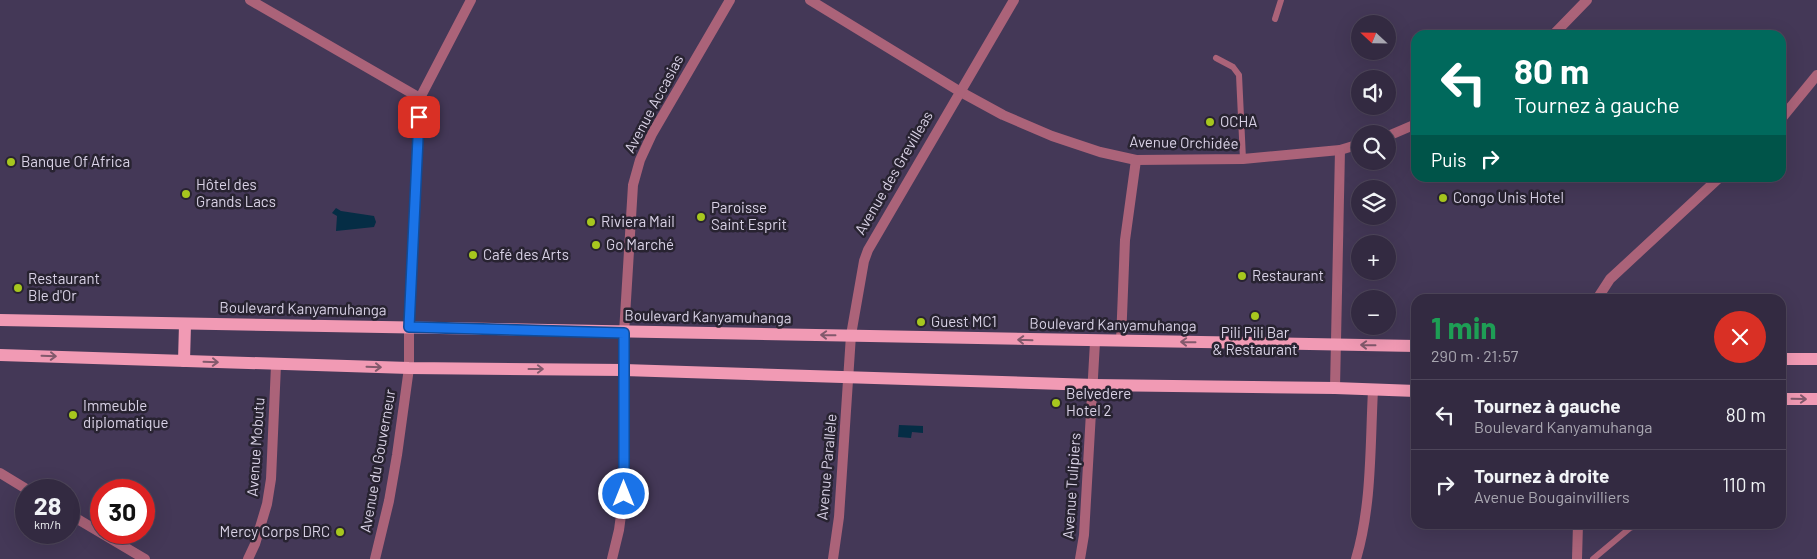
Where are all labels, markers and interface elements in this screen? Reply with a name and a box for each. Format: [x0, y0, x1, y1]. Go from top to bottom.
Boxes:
north arrow [1351, 15, 1396, 60]
map controls [1351, 15, 1396, 335]
text: 80 m [1514, 49, 1589, 91]
icon: left [1431, 50, 1496, 115]
street label: Avenue Accasias [620, 51, 687, 156]
button: sound [1351, 70, 1396, 115]
text: Tournez à gauche [1514, 91, 1680, 117]
pin [398, 96, 440, 138]
icon: arrive [405, 103, 433, 131]
street label: Avenue des Grevilleas [850, 107, 936, 238]
place label: OCHA [1220, 112, 1257, 130]
marker: OCHA [1204, 116, 1216, 128]
button: search [1351, 125, 1396, 170]
street label: Avenue Orchidée [1129, 132, 1239, 152]
icon: right [1476, 145, 1504, 173]
text: Puis [1431, 148, 1466, 171]
place label: Banque Of Africa [21, 152, 130, 170]
marker: Banque Of Africa [5, 156, 17, 168]
place label: Hôtel des Grands Lacs [196, 175, 276, 210]
button: layers [1351, 180, 1396, 225]
marker: Hôtel des Grands Lacs [180, 188, 192, 200]
place label: Congo Unis Hotel [1453, 188, 1564, 206]
marker: Congo Unis Hotel [1437, 192, 1449, 204]
place label: Paroisse Saint Esprit [711, 198, 787, 233]
marker: Paroisse Saint Esprit [695, 211, 707, 223]
place label: Riviera Mail [601, 212, 675, 230]
marker: Riviera Mail [585, 216, 597, 228]
place label: Go Marché [606, 235, 674, 253]
button: + [1351, 235, 1396, 280]
marker: Go Marché [590, 239, 602, 251]
place label: Café des Arts [483, 245, 569, 263]
marker: Café des Arts [467, 249, 479, 261]
place label: Restaurant [1252, 266, 1324, 284]
place label: Restaurant Ble d'Or [28, 269, 100, 304]
marker: Restaurant [1236, 270, 1248, 282]
marker: Restaurant Ble d'Or [12, 282, 24, 294]
button: − [1351, 290, 1396, 335]
street label: Boulevard Kanyamuhanga [219, 298, 387, 318]
street label: Boulevard Kanyamuhanga [624, 306, 792, 326]
text: 1 min [1431, 309, 1497, 345]
marker: Pili Pili Bar & Restaurant [1249, 310, 1261, 322]
button: close [1714, 311, 1766, 363]
place label: Guest MC1 [931, 312, 997, 330]
street label: Boulevard Kanyamuhanga [1029, 314, 1197, 334]
marker: Guest MC1 [915, 316, 927, 328]
place label: Pili Pili Bar & Restaurant [1213, 323, 1297, 358]
one-way arrow [820, 330, 836, 340]
one-way arrow [1017, 335, 1033, 344]
one-way arrow [1180, 337, 1196, 347]
one-way arrow [1360, 340, 1376, 350]
text: 290 m · 21:57 [1431, 346, 1518, 365]
one-way arrow [40, 352, 56, 361]
one-way arrow [202, 357, 219, 367]
one-way arrow [365, 363, 381, 372]
one-way arrow [528, 364, 544, 374]
place label: Belvedere Hotel 2 [1066, 384, 1131, 419]
street label: Avenue du Gouverneur [356, 387, 399, 534]
text: Tournez à gauche [1474, 394, 1621, 417]
one-way arrow [1790, 394, 1807, 404]
place label: Immeuble diplomatique [83, 396, 169, 431]
street label: Avenue Mobutu [243, 397, 267, 497]
marker: Belvedere Hotel 2 [1050, 397, 1062, 409]
icon: left [1431, 401, 1459, 429]
text: 80 m [1726, 403, 1766, 426]
marker: Immeuble diplomatique [67, 409, 79, 421]
street label: Avenue Parallèle [812, 413, 840, 521]
text: Boulevard Kanyamuhanga [1474, 417, 1652, 436]
street label: Avenue Tulipiers [1058, 432, 1084, 540]
text: Tournez à droite [1474, 464, 1610, 487]
position arrow [597, 467, 649, 519]
icon: right [1431, 471, 1459, 499]
text: 110 m [1722, 473, 1766, 496]
speed limit sign: 30 [90, 479, 155, 544]
text: Avenue Bougainvilliers [1474, 487, 1630, 506]
text: 28 [34, 490, 61, 520]
text: km/h [34, 517, 61, 531]
place label: Mercy Corps DRC [219, 522, 330, 540]
marker: Mercy Corps DRC [334, 526, 346, 538]

